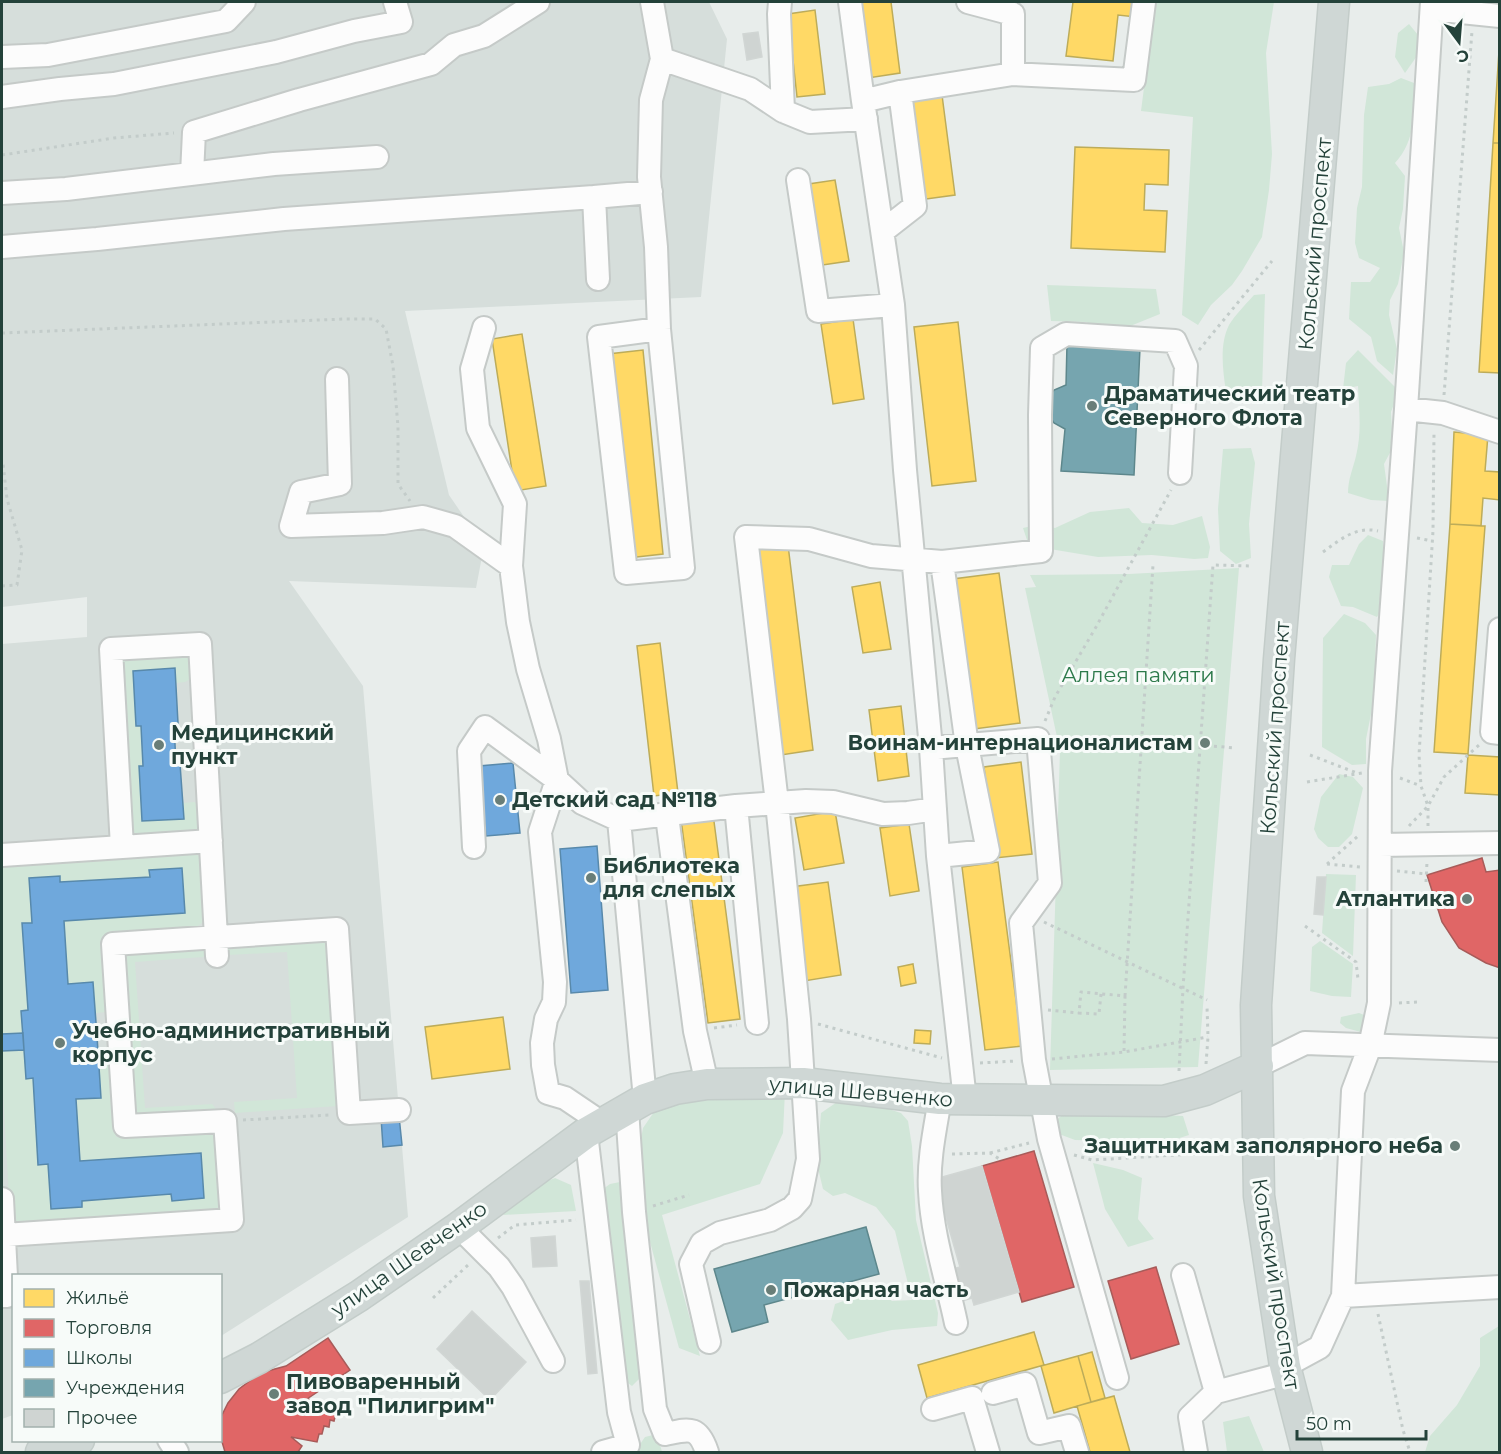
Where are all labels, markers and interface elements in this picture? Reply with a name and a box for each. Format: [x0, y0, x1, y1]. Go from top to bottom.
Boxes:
north arrow [1429, 12, 1489, 72]
text: С [1454, 45, 1471, 67]
street label: Кольский проспект [1293, 136, 1336, 351]
place label: Драматический театр Северного Флота [1104, 381, 1355, 430]
marker: Драматический театр Северного Флота [1085, 399, 1099, 413]
street label: Кольский проспект [1255, 620, 1294, 835]
park label: Аллея памяти [1061, 662, 1215, 687]
place label: Медицинский пункт [171, 720, 334, 769]
place label: Воинам-интернационалистам [848, 730, 1193, 755]
marker: Воинам-интернационалистам [1198, 736, 1212, 750]
marker: Медицинский пункт [152, 738, 166, 752]
place label: Детский сад №118 [512, 787, 717, 812]
marker: Детский сад №118 [493, 793, 507, 807]
place label: Библиотека для слепых [603, 853, 740, 902]
marker: Библиотека для слепых [584, 871, 598, 885]
place label: Атлантика [1336, 886, 1455, 911]
marker: Атлантика [1460, 892, 1474, 906]
place label: Учебно-административный корпус [72, 1018, 390, 1067]
marker: Учебно-административный корпус [53, 1036, 67, 1050]
street label: улица Шевченко [767, 1071, 954, 1112]
place label: Защитникам заполярного неба [1083, 1133, 1443, 1158]
marker: Защитникам заполярного неба [1448, 1139, 1462, 1153]
street label: Кольский проспект [1247, 1176, 1306, 1391]
street label: улица Шевченко [325, 1195, 492, 1322]
legend [12, 1274, 222, 1442]
place label: Пожарная часть [783, 1277, 969, 1302]
marker: Пожарная часть [764, 1283, 778, 1297]
text: Жильё [66, 1287, 129, 1309]
text: Торговля [66, 1317, 152, 1339]
text: Школы [66, 1347, 133, 1369]
place label: Пивоваренный завод "Пилигрим" [286, 1369, 494, 1418]
text: Учреждения [66, 1377, 185, 1399]
marker: Пивоваренный завод "Пилигрим" [267, 1387, 281, 1401]
scale bar [1297, 1403, 1426, 1441]
text: Прочее [66, 1407, 138, 1429]
text: 50 m [1306, 1413, 1352, 1435]

